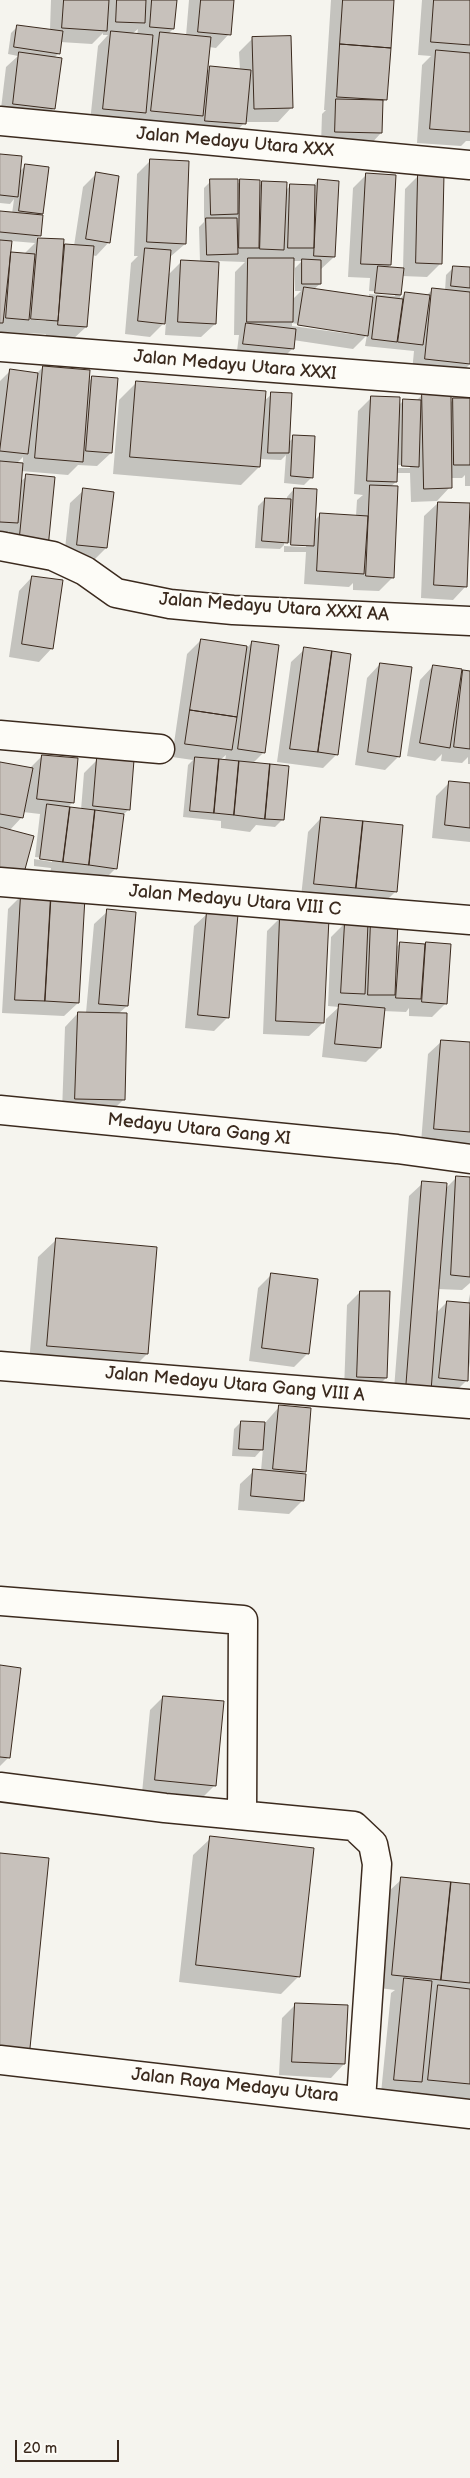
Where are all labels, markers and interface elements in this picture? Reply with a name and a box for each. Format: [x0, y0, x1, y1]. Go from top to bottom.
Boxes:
street label: Jalan Medayu Utara XXX [135, 124, 335, 162]
street label: Jalan Medayu Utara XXXI [133, 346, 337, 386]
street label: Jalan Medayu Utara XXXI AA [158, 589, 390, 627]
street label: Jalan Medayu Utara VIII C [128, 881, 342, 921]
street label: Medayu Utara Gang XI [106, 1110, 292, 1150]
street label: Jalan Medayu Utara Gang VIII A [104, 1363, 366, 1407]
street label: Jalan Raya Medayu Utara [130, 2064, 340, 2108]
scale bar [18, 2430, 121, 2462]
text: 20 m [23, 2439, 57, 2458]

